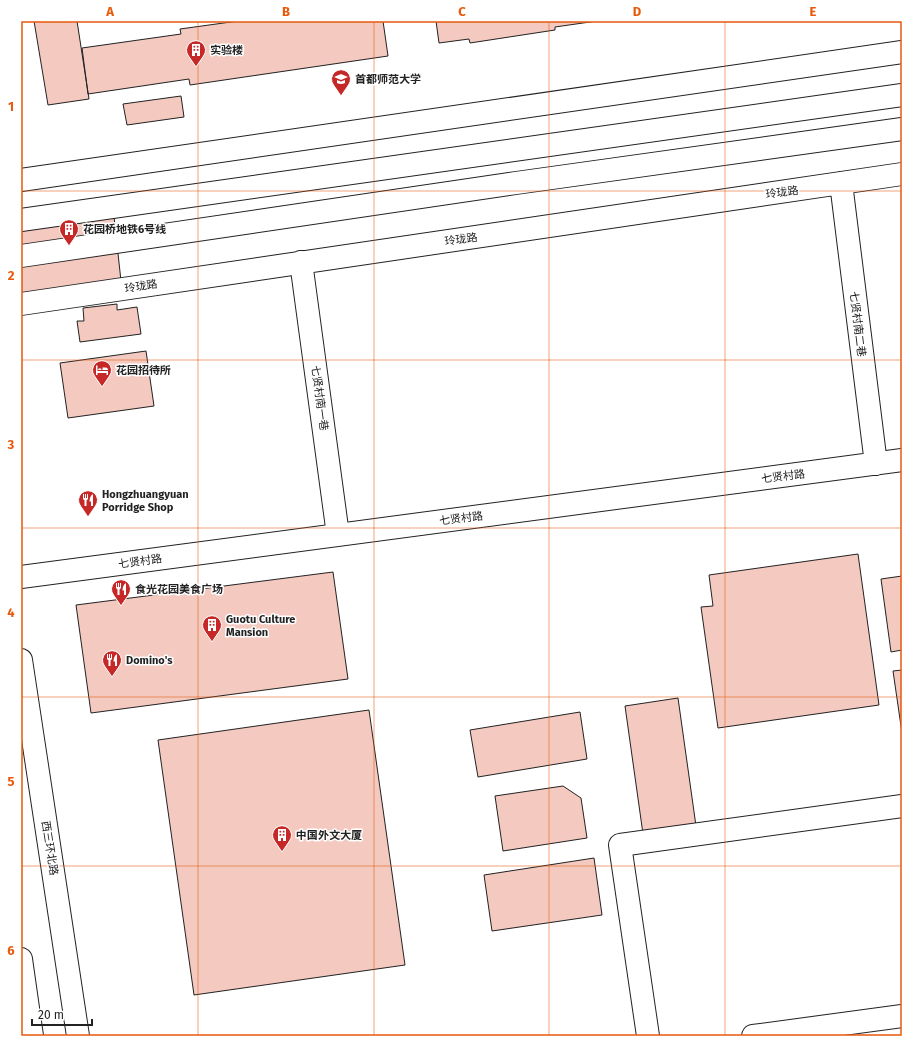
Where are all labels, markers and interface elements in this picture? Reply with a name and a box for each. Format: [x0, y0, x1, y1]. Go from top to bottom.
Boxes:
text: A [105, 4, 114, 19]
text: B [282, 4, 290, 19]
text: C [458, 4, 466, 19]
text: D [633, 4, 642, 19]
text: E [810, 4, 817, 19]
building icon: 实验楼 [185, 39, 207, 67]
place label: 实验楼 [210, 44, 243, 57]
school or university icon: 首都师范大学 [330, 68, 352, 96]
place label: 首都师范大学 [355, 73, 421, 86]
text: 1 [8, 99, 14, 114]
street label: 玲珑路 [765, 184, 799, 201]
building icon: 花园桥地铁6号线 [58, 218, 80, 246]
place label: 花园桥地铁6号线 [83, 223, 166, 236]
street label: 玲珑路 [444, 231, 478, 248]
text: 2 [8, 268, 15, 283]
street label: 玲珑路 [124, 277, 158, 295]
street label: 七贤村南二巷 [847, 291, 868, 358]
hotel icon: 花园招待所 [91, 359, 113, 387]
place label: 花园招待所 [116, 364, 171, 377]
street label: 七贤村南一巷 [308, 364, 331, 432]
text: 3 [7, 437, 15, 452]
street label: 七贤村路 [760, 467, 806, 486]
place label: Hongzhuangyuan Porridge Shop [102, 488, 189, 514]
restaurant icon: Hongzhuangyuan Porridge Shop [77, 489, 99, 517]
street label: 七贤村路 [438, 509, 484, 528]
street label: 七贤村路 [117, 552, 163, 571]
restaurant icon: 食光花园美食广场 [110, 578, 132, 606]
place label: 食光花园美食广场 [135, 583, 223, 596]
text: 4 [7, 605, 15, 620]
place label: Guotu Culture Mansion [226, 613, 295, 639]
building icon: Guotu Culture Mansion [201, 614, 223, 642]
restaurant icon: Domino's [101, 649, 123, 677]
place label: Domino's [126, 654, 173, 667]
text: 5 [8, 774, 15, 789]
street label: 西三环北路 [39, 820, 60, 876]
building icon: 中国外文大厦 [271, 824, 293, 852]
place label: 中国外文大厦 [296, 829, 362, 842]
text: 6 [7, 943, 15, 958]
scale bar [32, 1001, 92, 1027]
text: 20 m [38, 1008, 64, 1022]

